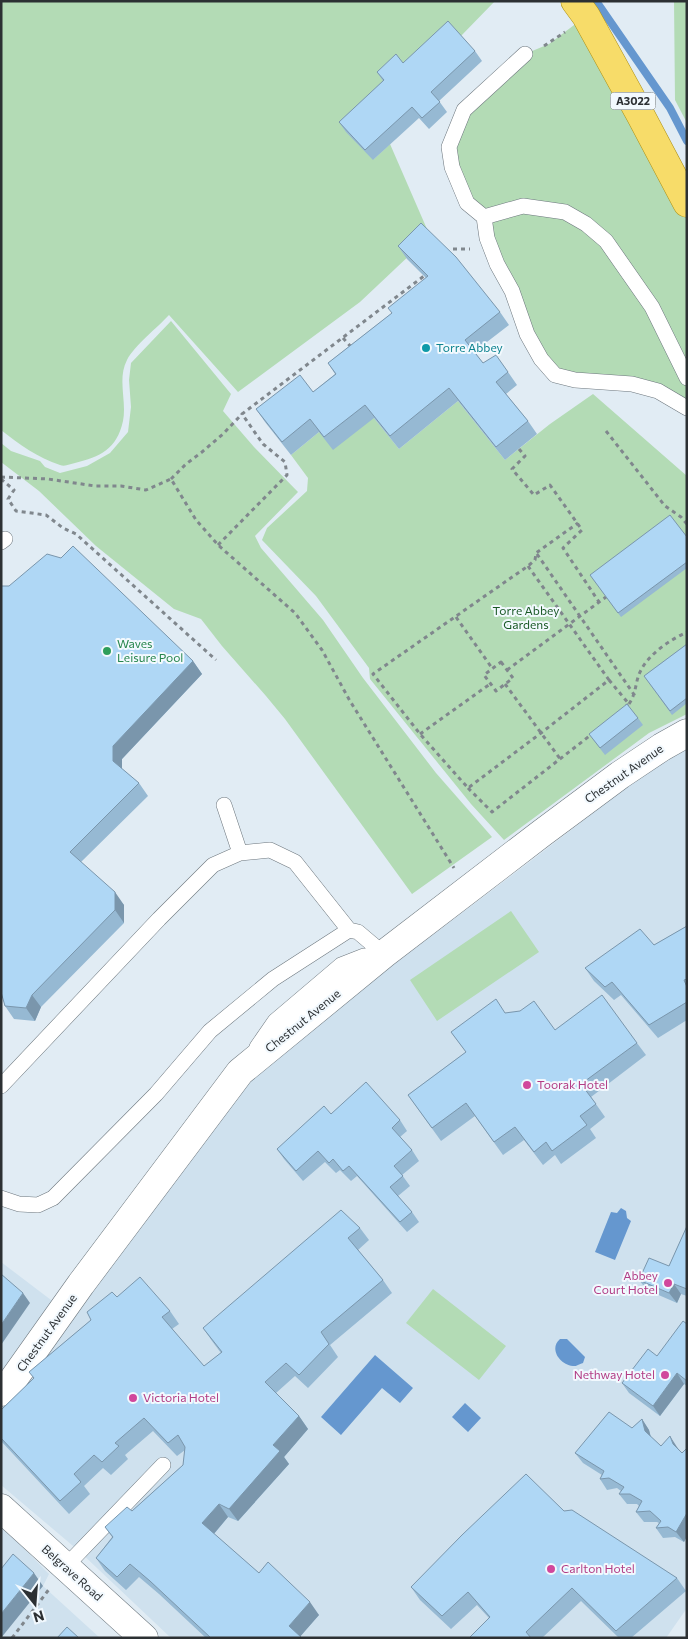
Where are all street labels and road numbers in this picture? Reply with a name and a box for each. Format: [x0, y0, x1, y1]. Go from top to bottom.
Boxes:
road number: A3022 [610, 92, 656, 110]
street label: Chestnut Avenue [581, 741, 665, 805]
street label: Chestnut Avenue [262, 986, 343, 1055]
street label: Chestnut Avenue [13, 1291, 79, 1374]
street label: Belgrave Road [39, 1541, 106, 1603]

